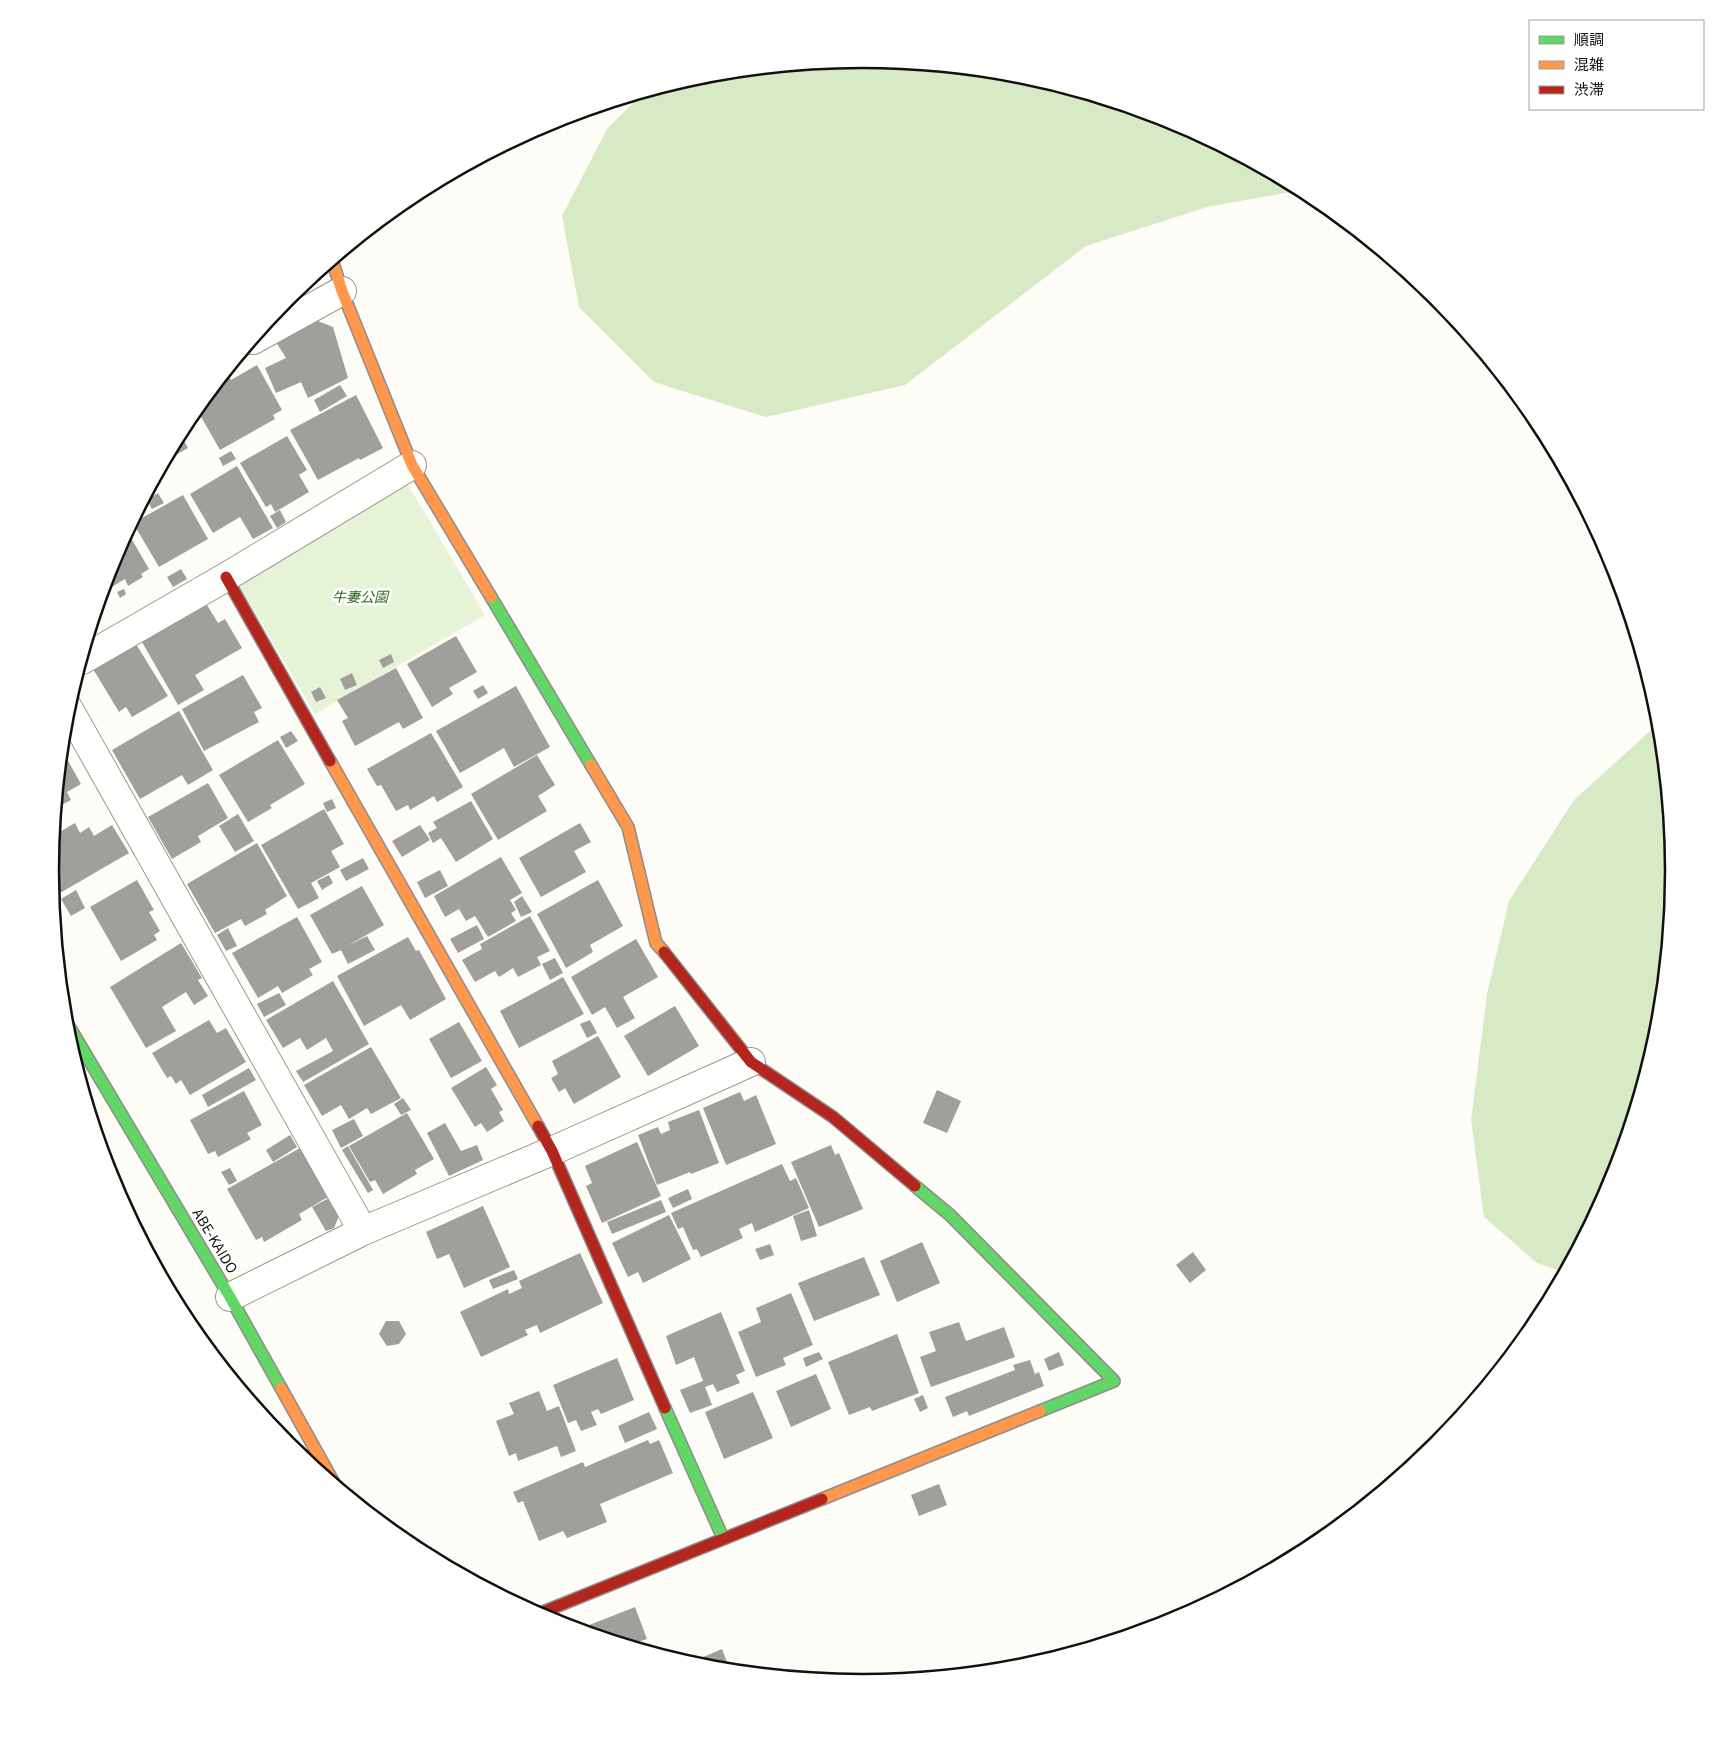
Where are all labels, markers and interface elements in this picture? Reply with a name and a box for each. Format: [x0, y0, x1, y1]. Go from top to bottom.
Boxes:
legend [1529, 20, 1704, 110]
text: 順調 [1574, 28, 1604, 49]
text: 混雑 [1574, 53, 1604, 74]
text: 渋滞 [1574, 78, 1604, 99]
park label: 牛妻公園 [332, 586, 390, 606]
street label: ABE-KAIDO [189, 1204, 243, 1277]

